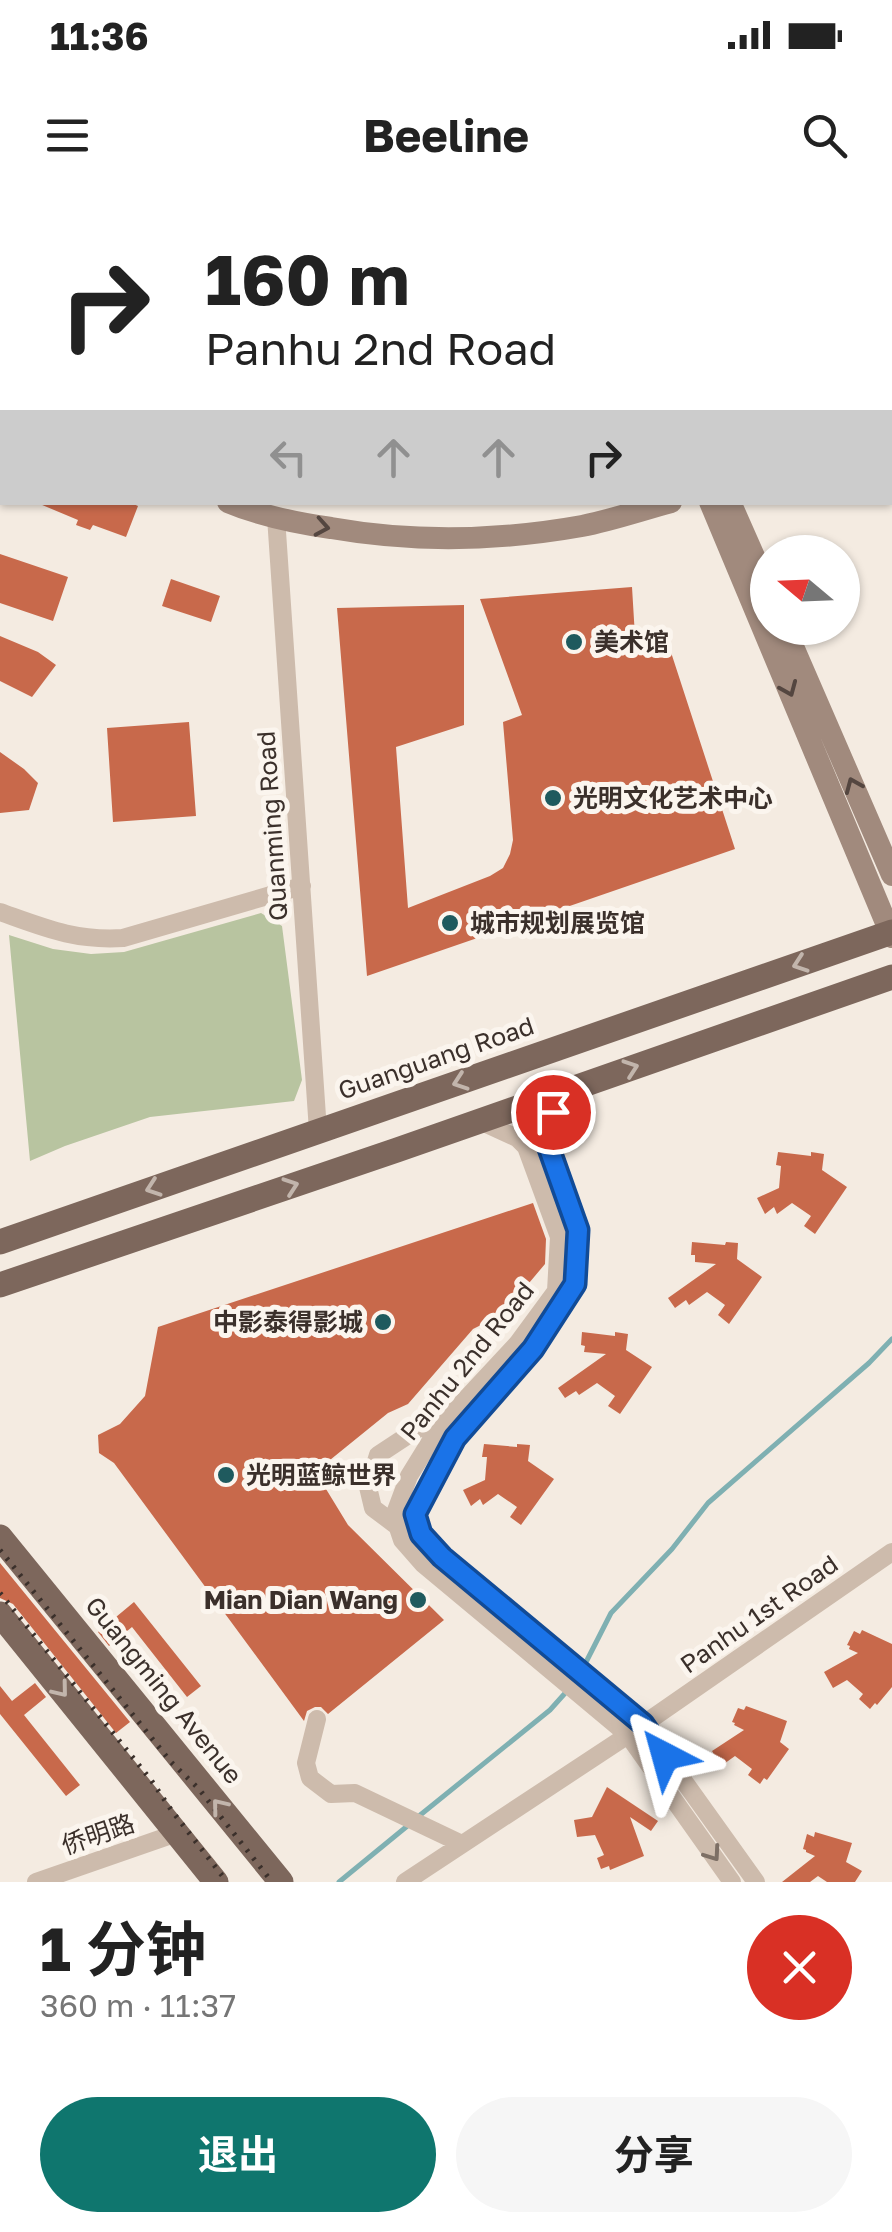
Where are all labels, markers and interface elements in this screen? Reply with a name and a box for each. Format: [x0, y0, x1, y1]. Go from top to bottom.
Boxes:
text: 11:36 [50, 13, 149, 58]
icon: menu [40, 108, 95, 163]
text: Beeline [363, 108, 529, 162]
icon: search [797, 108, 852, 163]
text: 160 m [205, 236, 410, 320]
icon: right [40, 240, 170, 370]
text: Panhu 2nd Road [205, 321, 556, 375]
icon: left [261, 430, 316, 485]
icon: ahead [366, 430, 421, 485]
icon: ahead [471, 430, 526, 485]
icon: right [576, 430, 631, 485]
one-way arrow [314, 516, 330, 537]
north arrow [750, 535, 860, 645]
map controls [750, 535, 860, 645]
place label: 美术馆 [594, 626, 669, 657]
marker: 美术馆 [563, 631, 585, 653]
one-way arrow [777, 679, 797, 697]
street label: Quanming Road [249, 730, 294, 922]
one-way arrow [845, 777, 865, 795]
place label: 光明文化艺术中心 [573, 782, 773, 813]
marker: 光明文化艺术中心 [542, 787, 564, 809]
place label: 城市规划展览馆 [470, 907, 645, 938]
marker: 城市规划展览馆 [439, 912, 461, 934]
one-way arrow [793, 952, 810, 973]
street label: Guanguang Road [334, 1009, 538, 1106]
one-way arrow [622, 1059, 639, 1080]
one-way arrow [452, 1070, 469, 1090]
pin [511, 1070, 596, 1155]
icon: arrive [526, 1085, 581, 1140]
one-way arrow [145, 1177, 162, 1197]
one-way arrow [282, 1177, 299, 1197]
street label: Panhu 2nd Road [393, 1275, 540, 1446]
place label: 中影泰得影城 [213, 1306, 363, 1337]
marker: 中影泰得影城 [372, 1311, 394, 1333]
place label: 光明蓝鲸世界 [246, 1459, 396, 1490]
marker: 光明蓝鲸世界 [215, 1464, 237, 1486]
street label: Panhu 1st Road [674, 1548, 843, 1679]
place label: Mian Dian Wang [204, 1584, 398, 1615]
marker: Mian Dian Wang [407, 1589, 429, 1611]
street label: Guangming Avenue [79, 1590, 249, 1789]
one-way arrow [49, 1678, 67, 1696]
position arrow [613, 1704, 717, 1808]
one-way arrow [213, 1800, 231, 1818]
street label: 侨明路 [57, 1807, 138, 1860]
one-way arrow [700, 1843, 719, 1862]
text: 1 分钟 [40, 1912, 206, 1984]
button: close [747, 1915, 852, 2020]
text: 360 m · 11:37 [40, 1986, 236, 2024]
button: 退出 [40, 2097, 436, 2212]
button: 分享 [456, 2097, 852, 2212]

